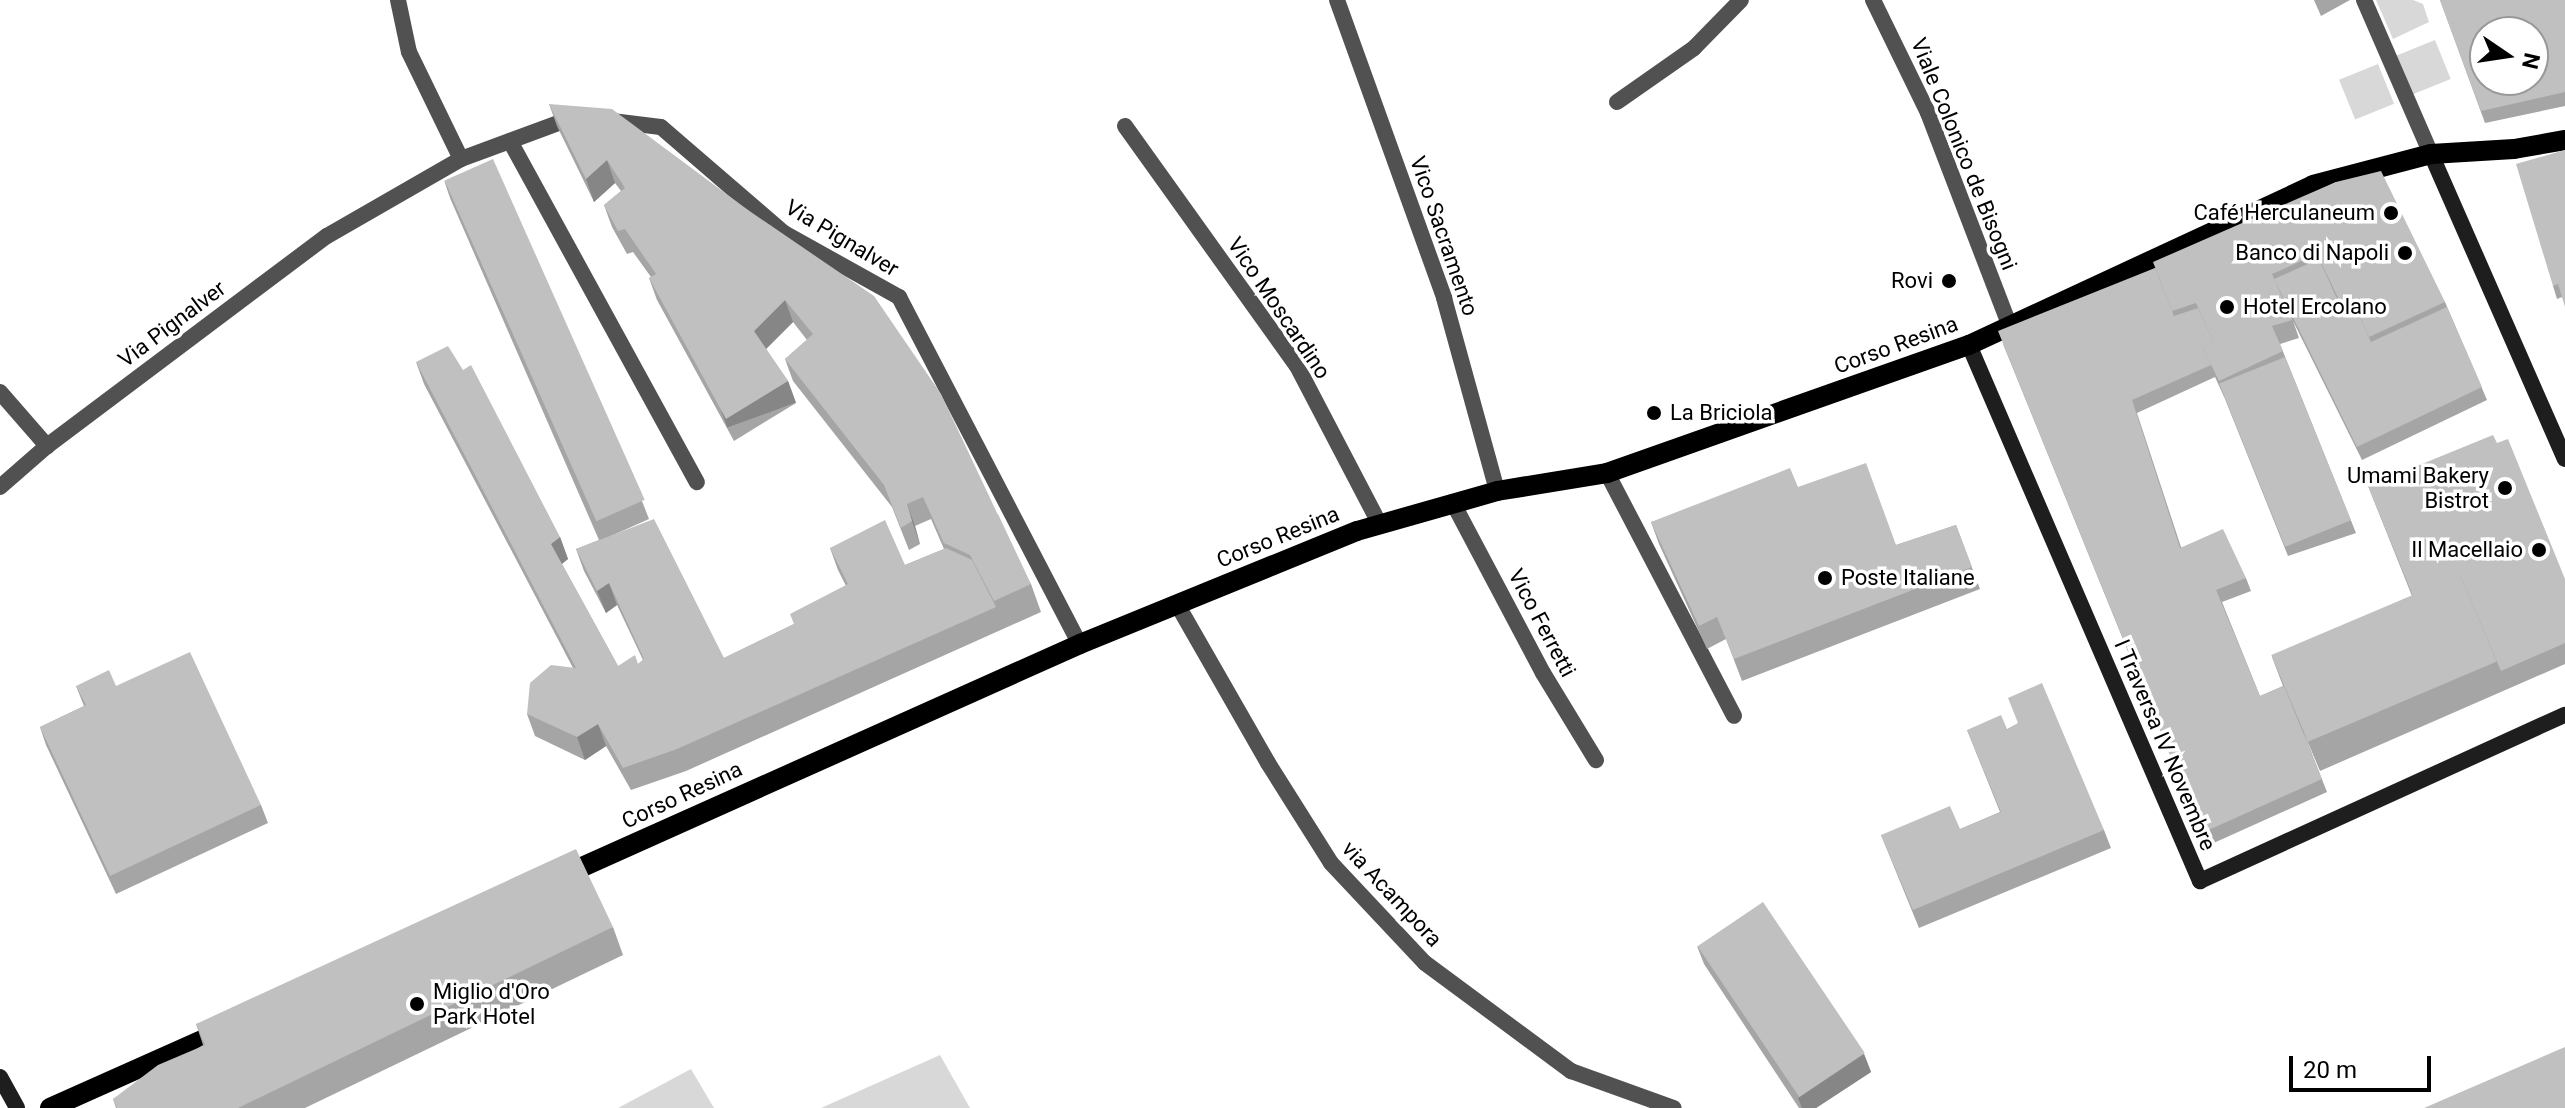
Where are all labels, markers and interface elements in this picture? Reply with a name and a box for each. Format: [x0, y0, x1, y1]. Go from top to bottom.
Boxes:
north arrow [2469, 16, 2549, 96]
street label: Viale Colonico de Bisogni [1905, 34, 2023, 274]
text: N [2517, 51, 2545, 71]
street label: Vico Sacramento [1404, 153, 1484, 319]
street label: Via Pignalver [781, 194, 903, 282]
place label: Café Herculaneum [2193, 200, 2375, 226]
marker: Café Herculaneum [2382, 204, 2400, 222]
street label: Vico Moscardino [1222, 232, 1336, 384]
place label: Banco di Napoli [2235, 240, 2389, 266]
marker: Banco di Napoli [2396, 244, 2414, 262]
place label: Rovi [1891, 268, 1933, 294]
marker: Rovi [1940, 272, 1958, 290]
street label: Via Pignalver [113, 275, 231, 373]
place label: Hotel Ercolano [2243, 294, 2387, 320]
marker: Hotel Ercolano [2218, 298, 2236, 316]
street label: Corso Resina [1831, 310, 1961, 380]
place label: La Briciola [1670, 400, 1773, 426]
marker: La Briciola [1645, 404, 1663, 422]
place label: Umami Bakery Bistrot [2347, 462, 2489, 514]
marker: Umami Bakery Bistrot [2496, 479, 2514, 497]
street label: Corso Resina [1213, 500, 1343, 574]
place label: Il Macellaio [2411, 537, 2523, 563]
marker: Il Macellaio [2530, 541, 2548, 559]
street label: Vico Ferretti [1503, 564, 1581, 682]
place label: Poste Italiane [1841, 565, 1975, 591]
marker: Poste Italiane [1816, 569, 1834, 587]
street label: I Traversa IV Novembre [2108, 635, 2222, 855]
street label: Corso Resina [618, 756, 746, 834]
street label: via Acampora [1336, 836, 1448, 952]
place label: Miglio d'Oro Park Hotel [433, 978, 550, 1030]
marker: Miglio d'Oro Park Hotel [408, 995, 426, 1013]
scale bar [2293, 1040, 2435, 1090]
text: 20 m [2303, 1056, 2357, 1084]

